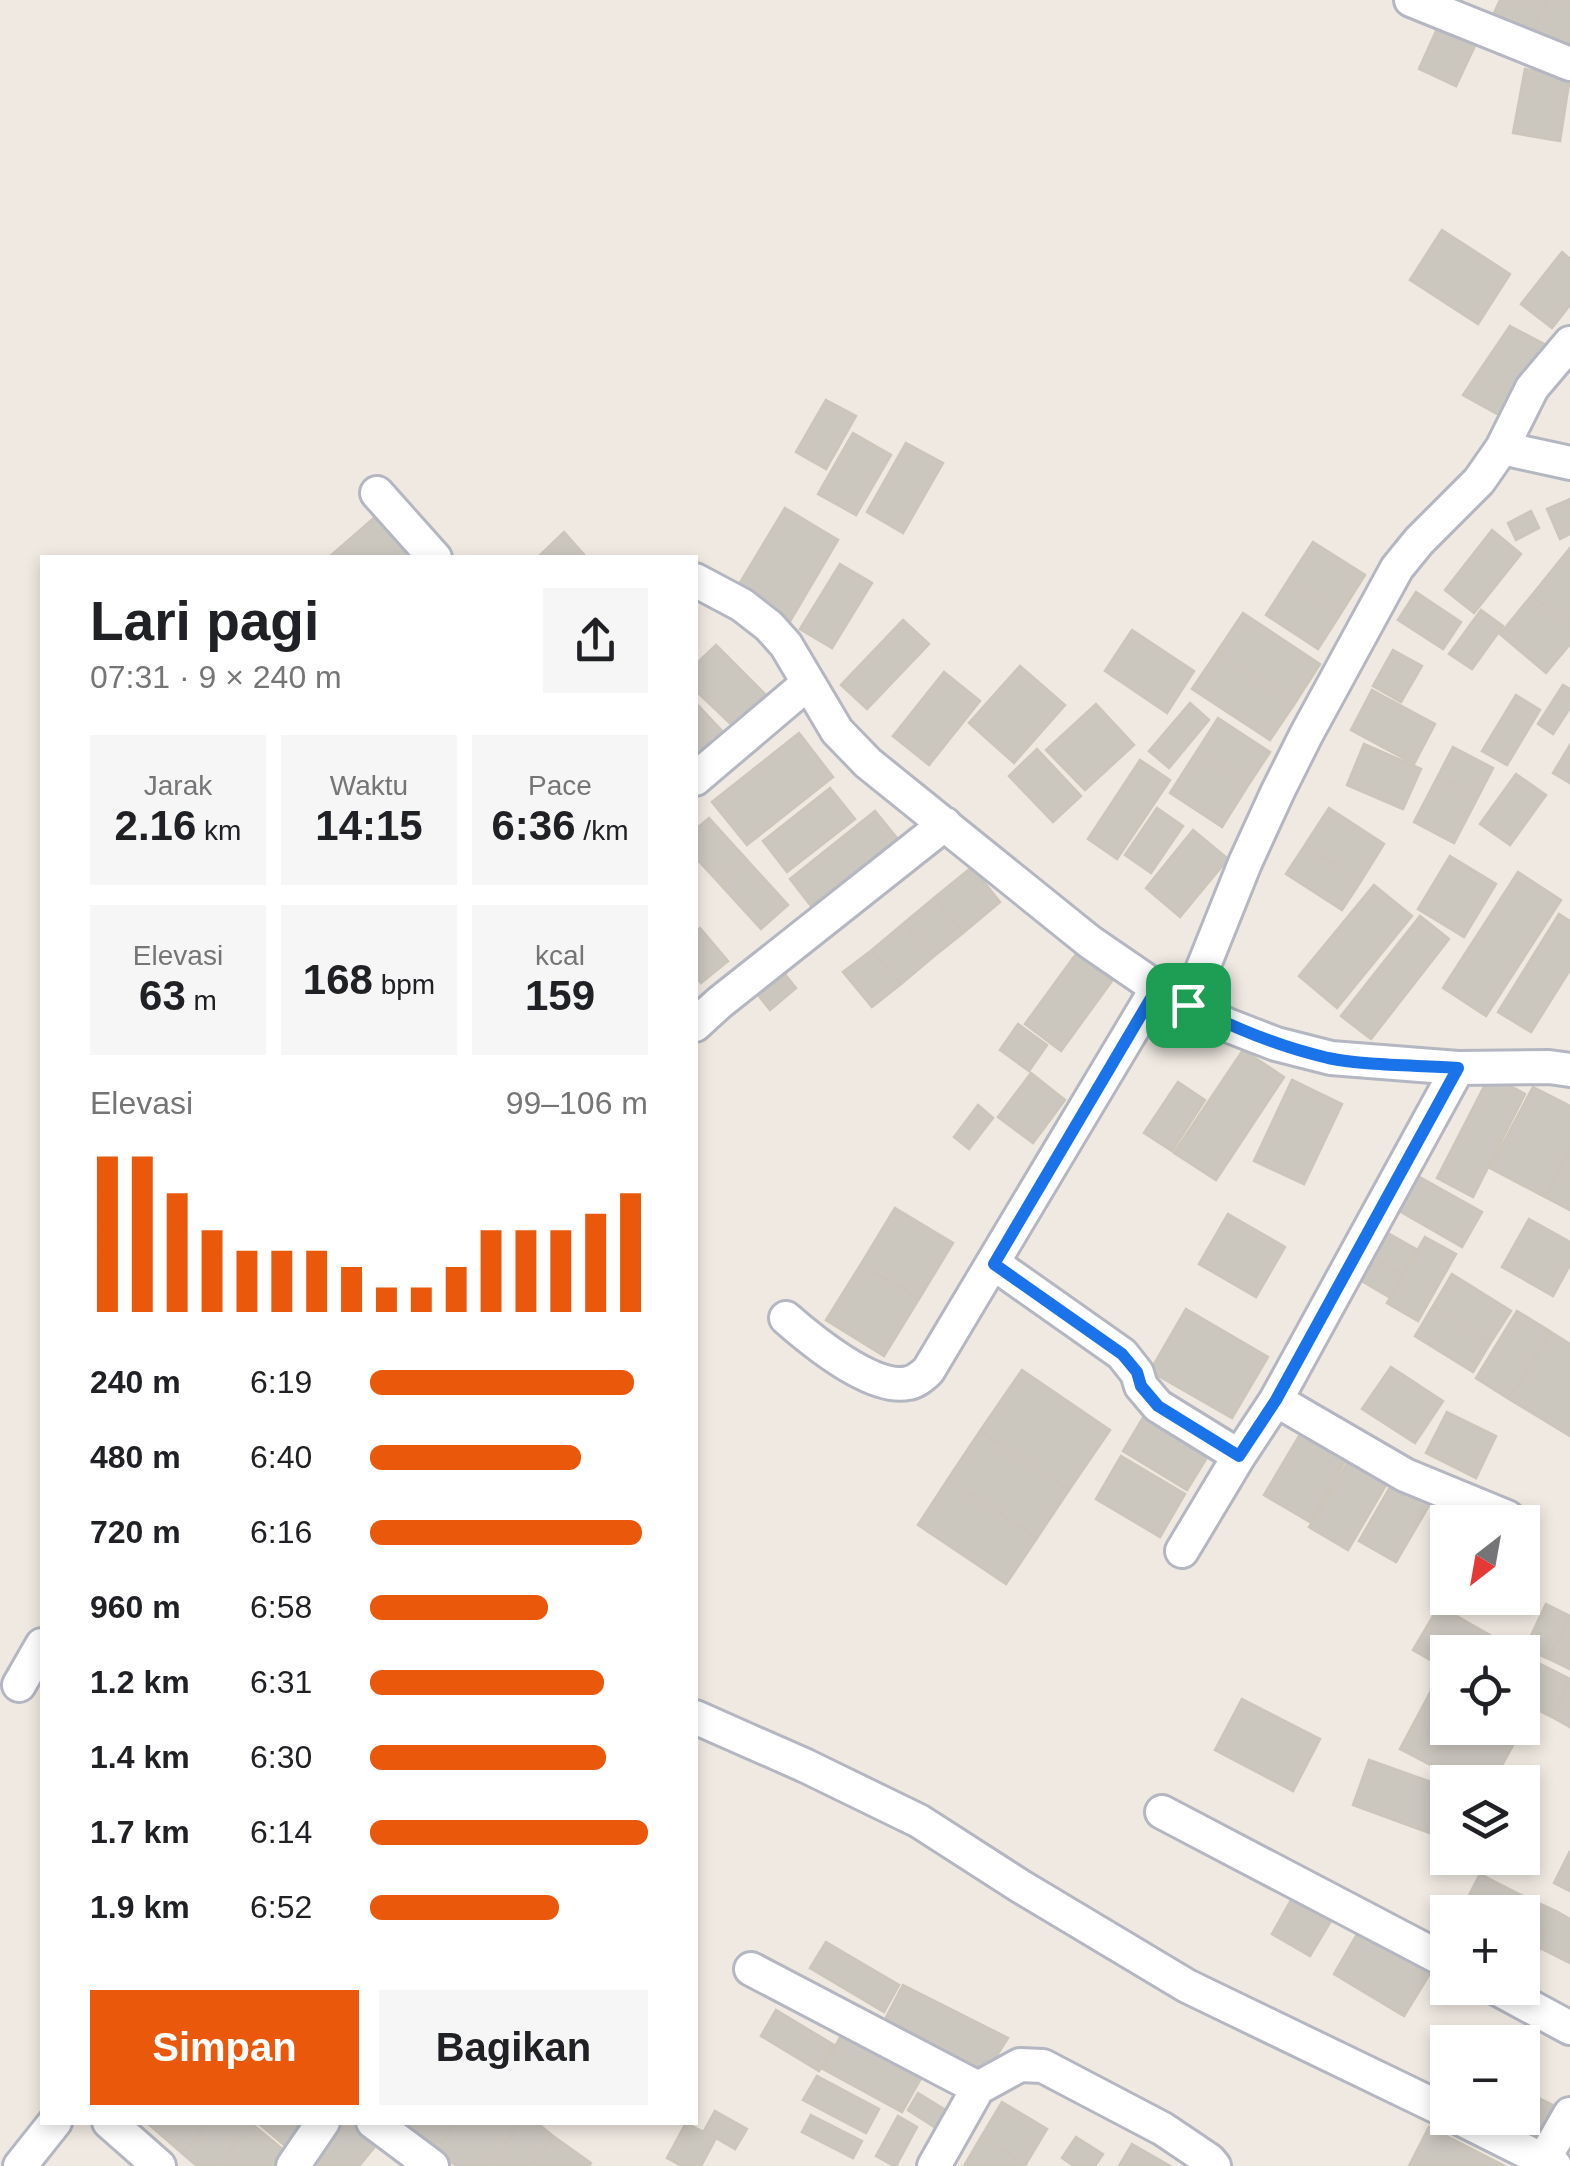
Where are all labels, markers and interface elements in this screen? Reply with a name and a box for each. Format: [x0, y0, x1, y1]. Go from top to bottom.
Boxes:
button: share [543, 588, 648, 693]
text: Lari pagi [90, 590, 319, 652]
text: 07:31 · 9 × 240 m [90, 659, 342, 695]
text: Jarak [144, 770, 212, 801]
text: Waktu [330, 770, 408, 801]
text: Pace [528, 770, 592, 801]
text: 2.16 [115, 802, 196, 849]
text: 14:15 [315, 802, 423, 849]
text: 6:36 [492, 802, 576, 849]
text: km [196, 815, 241, 846]
text: /km [576, 815, 628, 846]
text: Elevasi [133, 940, 223, 971]
text: kcal [535, 940, 585, 971]
text: 168 [303, 956, 373, 1003]
pin [1146, 963, 1231, 1048]
text: bpm [373, 969, 435, 1000]
text: 63 [139, 972, 186, 1019]
text: 159 [525, 972, 595, 1019]
icon: arrive [1161, 978, 1216, 1033]
text: m [186, 985, 217, 1016]
text: Elevasi [90, 1085, 193, 1121]
text: 99–106 m [506, 1085, 648, 1121]
text: 240 m [90, 1364, 181, 1400]
text: 6:19 [250, 1364, 312, 1400]
text: 480 m [90, 1439, 181, 1475]
text: 6:40 [250, 1439, 312, 1475]
north arrow [1430, 1505, 1540, 1615]
map controls [1430, 1505, 1540, 2135]
text: 720 m [90, 1514, 181, 1550]
text: 6:16 [250, 1514, 312, 1550]
text: 960 m [90, 1589, 181, 1625]
text: 6:58 [250, 1589, 312, 1625]
button: locate [1430, 1635, 1540, 1745]
text: 1.2 km [90, 1664, 190, 1700]
text: 6:31 [250, 1664, 312, 1700]
text: 1.4 km [90, 1739, 190, 1775]
text: 6:30 [250, 1739, 312, 1775]
button: layers [1430, 1765, 1540, 1875]
text: 1.7 km [90, 1814, 190, 1850]
text: 6:14 [250, 1814, 312, 1850]
text: 1.9 km [90, 1889, 190, 1925]
text: 6:52 [250, 1889, 312, 1925]
button: + [1430, 1895, 1540, 2005]
button: Simpan [90, 1990, 359, 2105]
button: Bagikan [379, 1990, 648, 2105]
button: − [1430, 2025, 1540, 2135]

